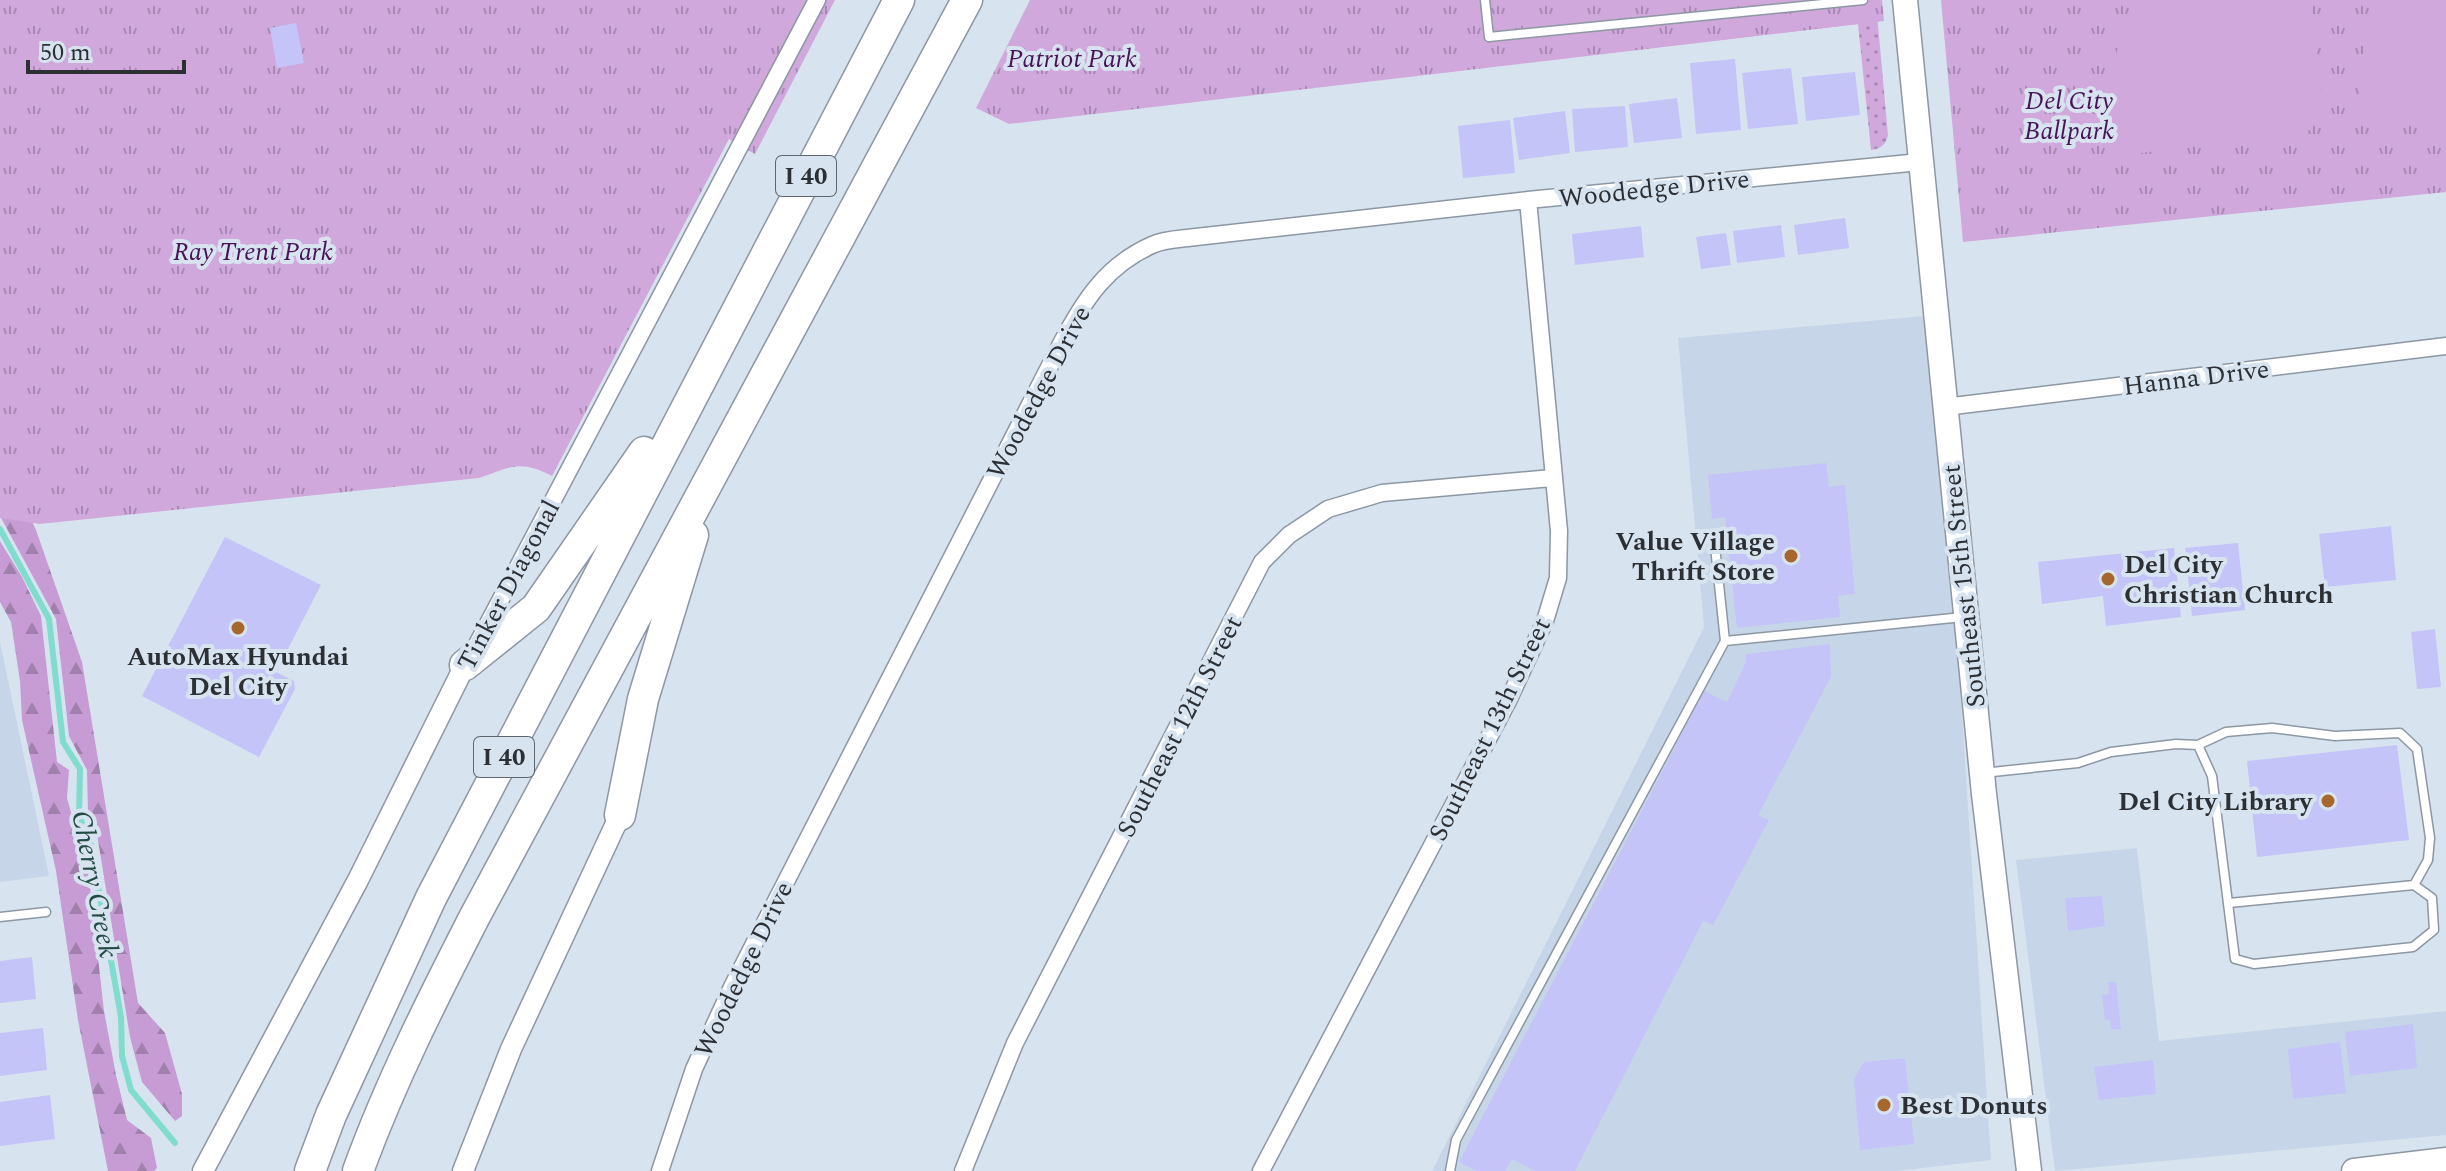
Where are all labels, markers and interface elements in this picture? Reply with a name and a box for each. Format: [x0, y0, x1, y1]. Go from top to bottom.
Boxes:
scale bar [28, 24, 184, 74]
text: 50 m [40, 35, 91, 71]
park label: Patriot Park [1007, 39, 1137, 79]
park label: Del City Ballpark [2024, 81, 2114, 151]
road number: I 40 [776, 156, 836, 196]
street label: Woodedge Drive [1557, 159, 1752, 219]
park label: Ray Trent Park [173, 232, 333, 272]
street label: Woodedge Drive [976, 298, 1102, 486]
street label: Hanna Drive [2121, 349, 2271, 407]
street label: Southeast 15th Street [1931, 462, 1997, 710]
street label: Tinker Diagonal [447, 493, 571, 678]
place label: Value Village Thrift Store [1615, 522, 1775, 592]
place label: Del City Christian Church [2124, 545, 2334, 615]
marker: Value Village Thrift Store [1782, 547, 1800, 565]
marker: Del City Christian Church [2099, 570, 2117, 588]
street label: Southeast 12th Street [1107, 608, 1253, 844]
street label: Southeast 13th Street [1418, 611, 1561, 848]
marker: AutoMax Hyundai Del City [229, 619, 247, 637]
place label: AutoMax Hyundai Del City [127, 637, 349, 707]
road number: I 40 [474, 737, 534, 777]
place label: Del City Library [2118, 782, 2314, 822]
marker: Del City Library [2319, 792, 2337, 810]
water label: Cherry Creek [59, 807, 130, 962]
street label: Woodedge Drive [684, 875, 804, 1064]
place label: Best Donuts [1900, 1086, 2048, 1126]
marker: Best Donuts [1875, 1096, 1893, 1114]

